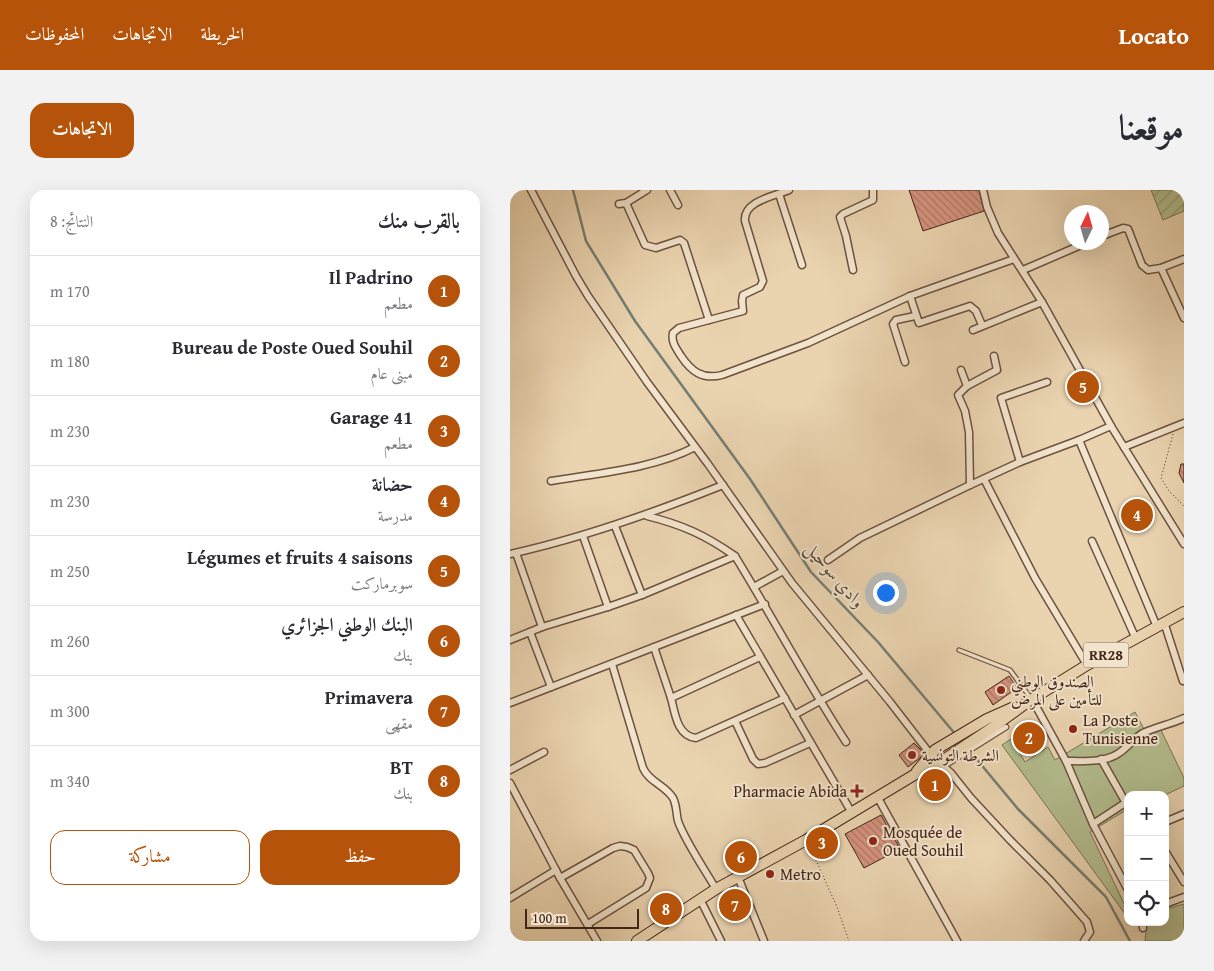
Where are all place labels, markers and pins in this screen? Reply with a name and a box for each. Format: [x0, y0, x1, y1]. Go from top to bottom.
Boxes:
pin: 5 [1067, 368, 1099, 406]
pin: 4 [1121, 496, 1153, 534]
place label: الصندوق الوطني للتأمين على المرض [1011, 669, 1102, 711]
marker: الصندوق الوطني للتأمين على المرض [995, 684, 1007, 696]
place label: La Poste Tunisienne [1083, 708, 1158, 750]
pin: 2 [1013, 719, 1045, 757]
marker: La Poste Tunisienne [1067, 723, 1079, 735]
place label: الشرطة التونسية [922, 743, 999, 767]
marker: الشرطة التونسية [906, 749, 918, 761]
pin: 1 [919, 766, 951, 804]
place label: Pharmacie Abida [733, 779, 847, 803]
marker: Pharmacie Abida [851, 785, 863, 797]
place label: Mosquée de Oued Souhil [883, 820, 964, 862]
pin: 3 [806, 824, 838, 862]
marker: Mosquée de Oued Souhil [867, 835, 879, 847]
pin: 6 [725, 838, 757, 876]
place label: Metro [780, 862, 821, 886]
marker: Metro [764, 868, 776, 880]
pin: 7 [719, 886, 751, 924]
pin: 8 [650, 890, 682, 928]

